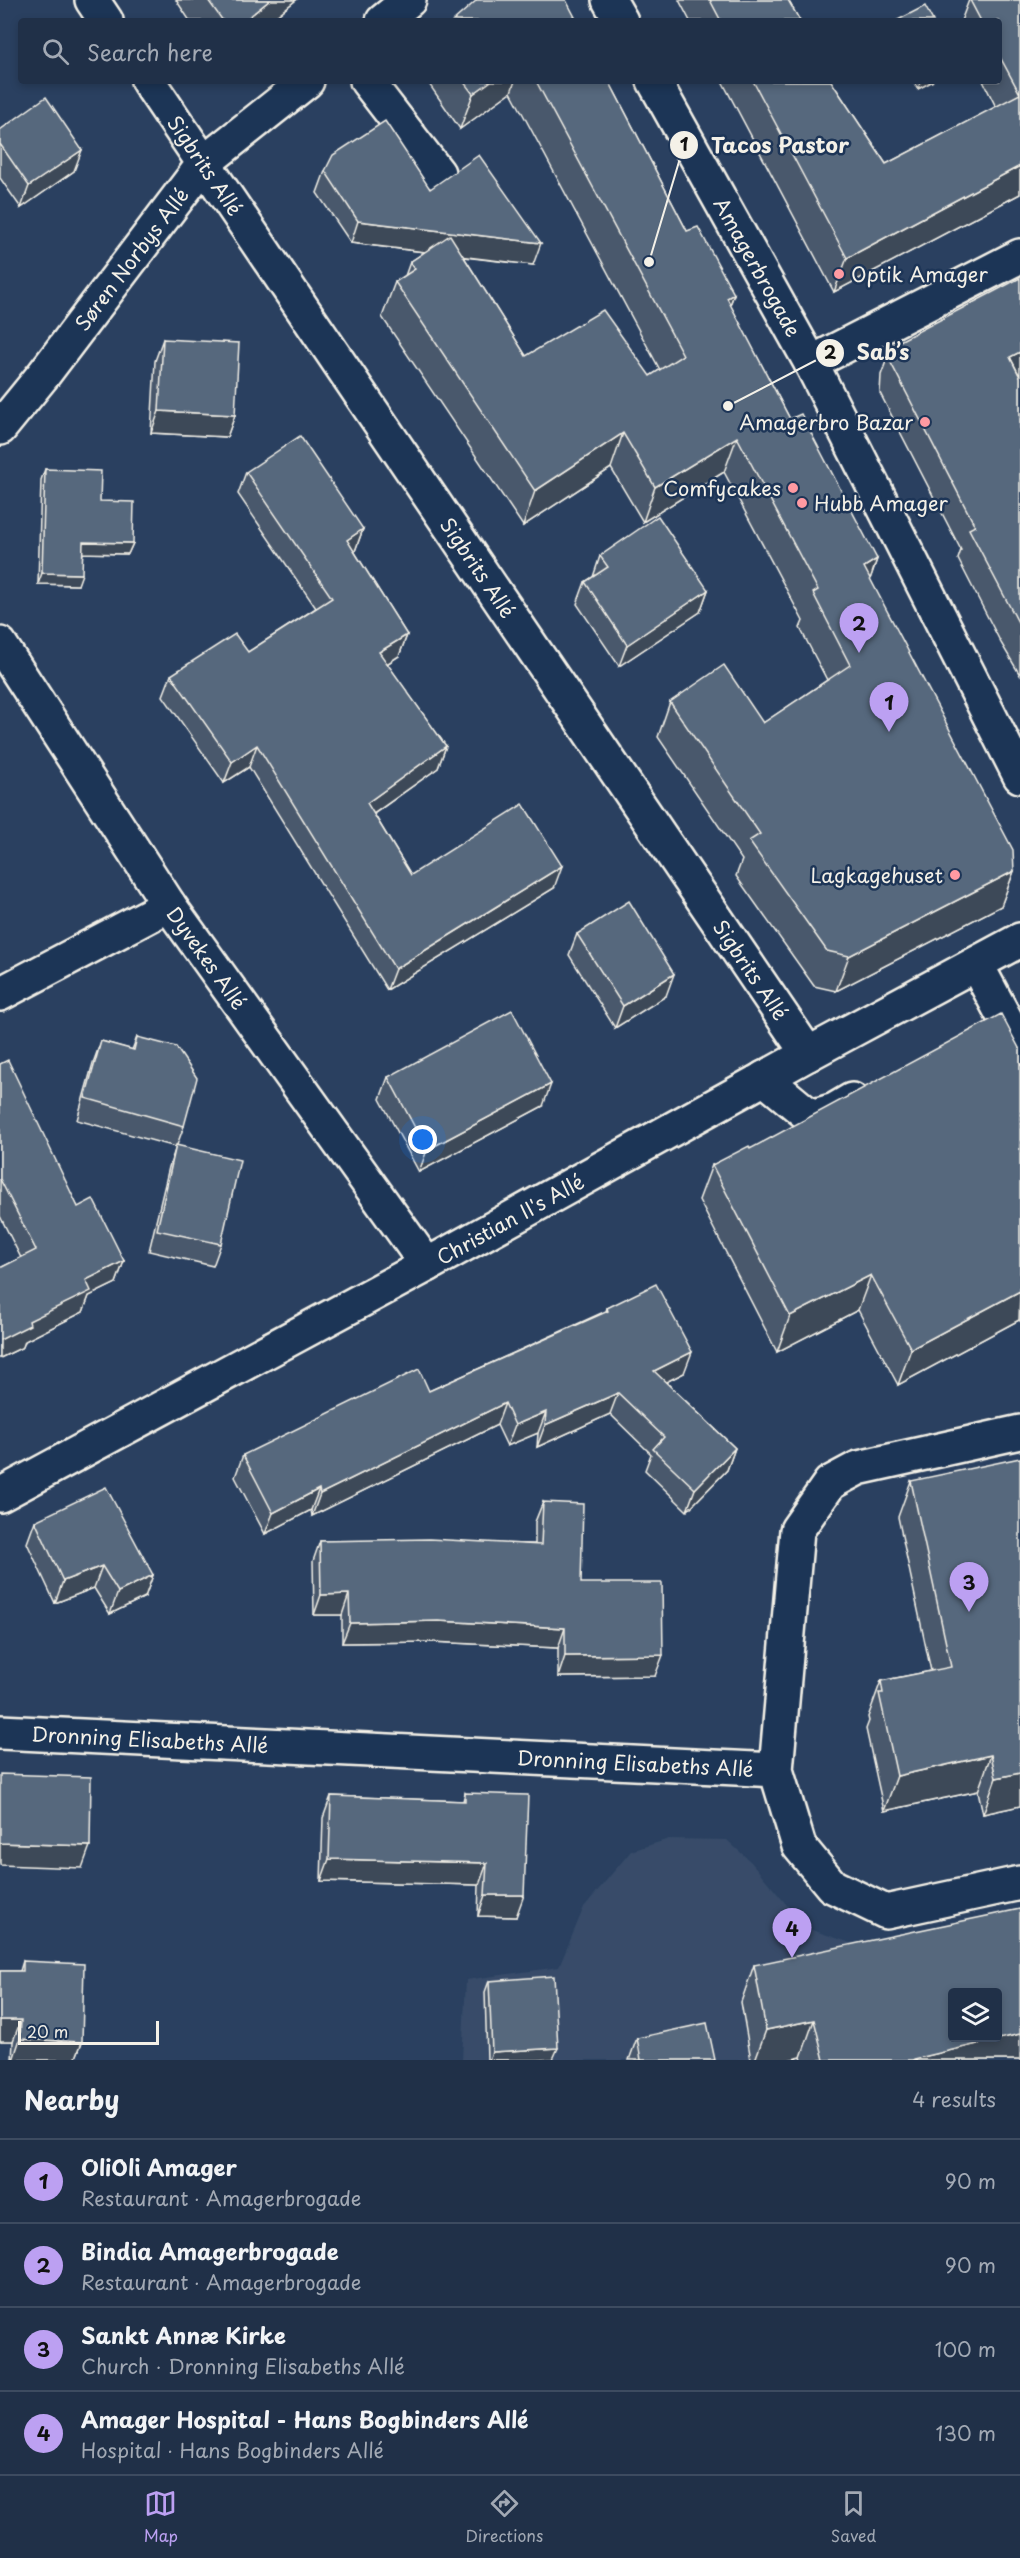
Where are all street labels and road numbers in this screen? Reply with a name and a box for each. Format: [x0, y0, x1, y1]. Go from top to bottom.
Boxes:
street label: Sigbrits Allé [160, 109, 250, 222]
street label: Søren Norbys Allé [67, 181, 195, 337]
street label: Amagerbrogade [707, 192, 809, 342]
street label: Sigbrits Allé [433, 511, 523, 624]
street label: Dyvekes Allé [160, 900, 254, 1016]
street label: Sigbrits Allé [706, 914, 796, 1026]
street label: Christian II's Allé [431, 1166, 589, 1272]
street label: Dronning Elisabeths Allé [31, 1719, 269, 1760]
street label: Dronning Elisabeths Allé [516, 1742, 754, 1784]

